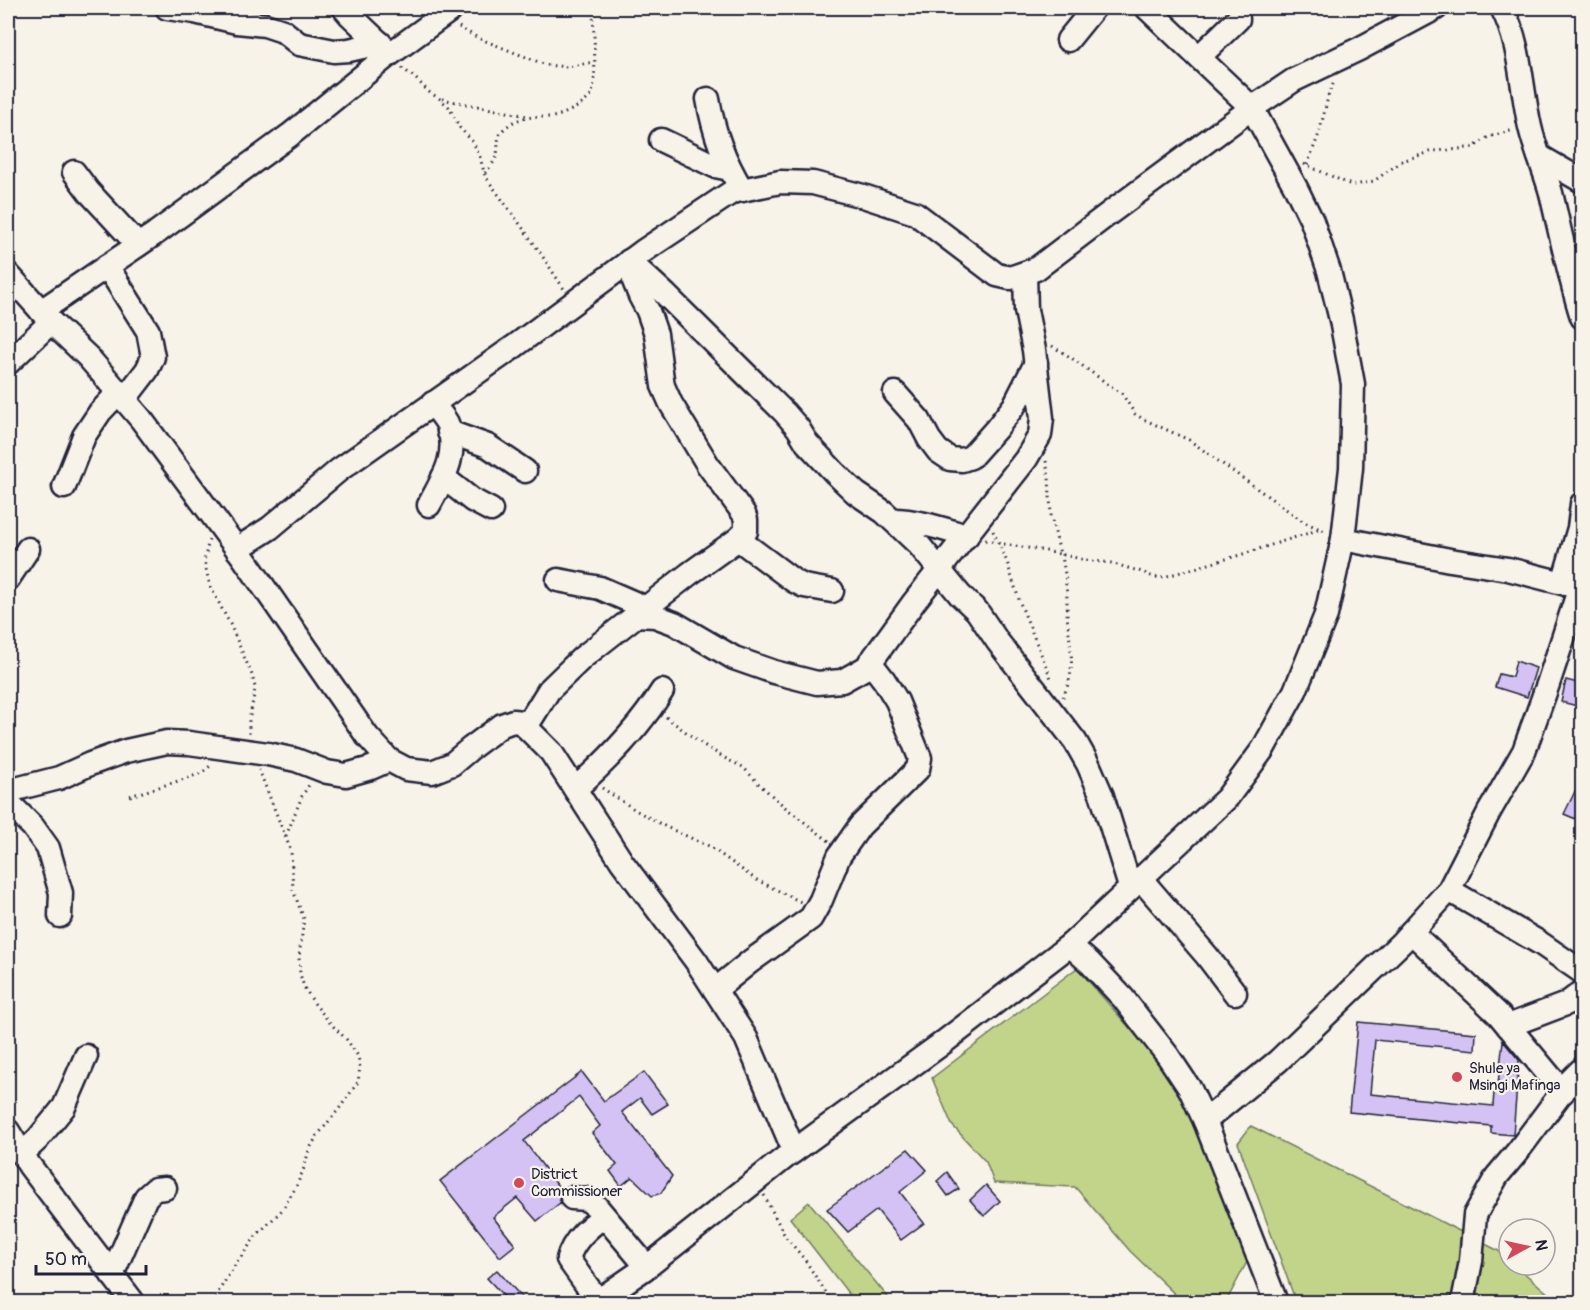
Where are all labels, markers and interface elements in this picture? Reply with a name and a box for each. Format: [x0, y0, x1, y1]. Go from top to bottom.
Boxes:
place label: Shule ya Msingi Mafinga [1469, 1059, 1561, 1095]
marker: Shule ya Msingi Mafinga [1450, 1070, 1464, 1084]
place label: District Commissioner [531, 1165, 623, 1201]
marker: District Commissioner [512, 1176, 526, 1190]
north arrow [1497, 1217, 1557, 1277]
scale bar [36, 1238, 146, 1276]
text: N [1530, 1238, 1552, 1252]
text: 50 m [45, 1248, 87, 1271]

